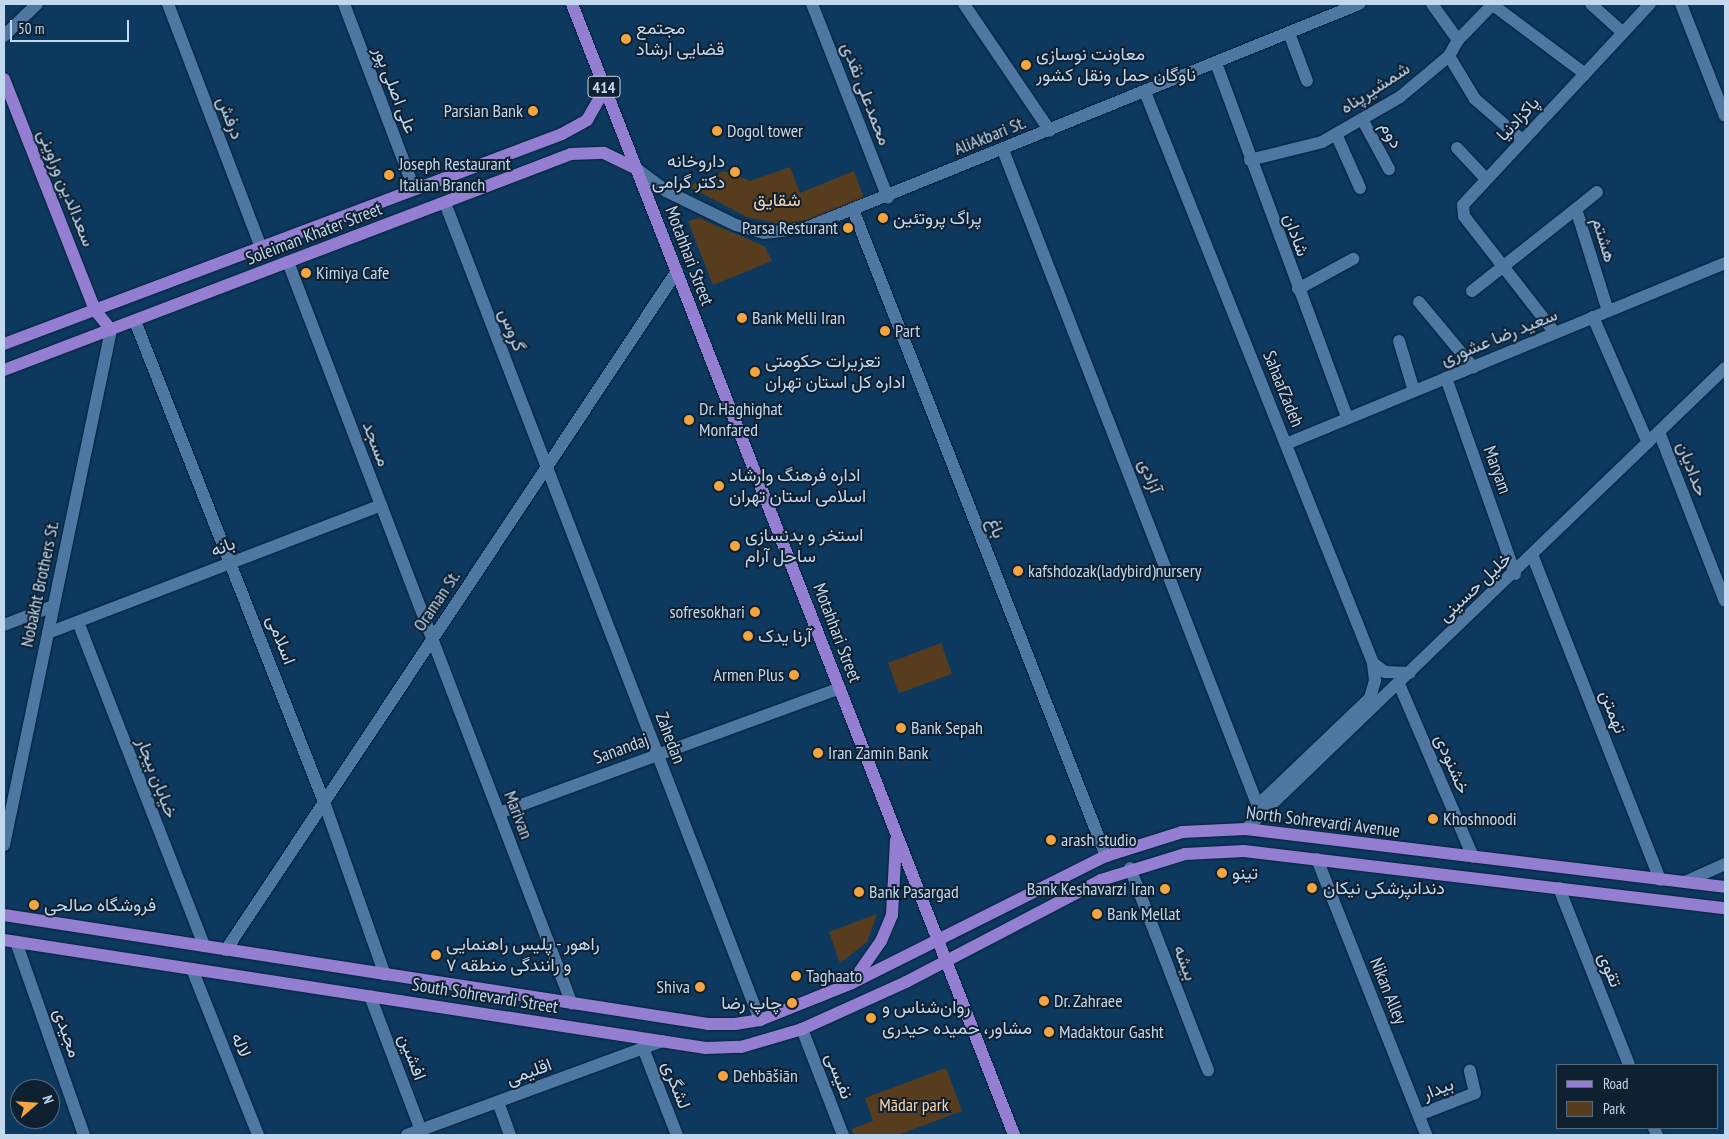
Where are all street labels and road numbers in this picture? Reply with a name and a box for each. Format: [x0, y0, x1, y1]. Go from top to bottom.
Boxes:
street label: محمدعلی نقدی [836, 39, 896, 149]
street label: علی اصلی پور [368, 43, 422, 137]
street label: شمشیرپناه [1336, 58, 1414, 118]
road number: 414 [586, 74, 622, 100]
street label: پاکزادنیا [1492, 92, 1544, 146]
street label: درفش [212, 94, 248, 142]
street label: AliAkbari St. [951, 112, 1029, 160]
street label: دوم [1375, 118, 1407, 152]
street label: سعدالدین وراوینی [33, 126, 99, 250]
street label: Soleiman Khater Street [243, 198, 385, 270]
street label: Motahhari Street [660, 203, 718, 309]
street label: شادان [1278, 211, 1314, 259]
street label: هشتم [1587, 215, 1621, 265]
street label: سعید رضا عشوری [1437, 304, 1561, 370]
street label: گروس [494, 306, 530, 354]
street label: SahaafZadeh [1258, 348, 1308, 430]
street label: مسجد [358, 418, 394, 470]
street label: حدادیان [1672, 439, 1712, 499]
street label: Maryam [1478, 443, 1516, 497]
street label: آزادی [1134, 456, 1166, 496]
street label: باغ [982, 515, 1010, 541]
street label: Nobakht Brothers St. [16, 519, 64, 649]
street label: بانه [208, 533, 238, 561]
street label: خلیل حسینی [1434, 548, 1516, 626]
street label: Oraman St. [409, 567, 465, 635]
street label: Motahhari Street [808, 580, 866, 686]
street label: اسلامی [262, 612, 300, 668]
street label: تهمتن [1595, 687, 1631, 737]
street label: Zahedan [650, 709, 690, 767]
street label: Sanandaj [591, 729, 651, 769]
street label: خشنودی [1430, 731, 1474, 797]
street label: خیابان بیجار [132, 735, 182, 821]
street label: Marivan [499, 788, 537, 842]
street label: North Sohrevardi Avenue [1245, 802, 1401, 842]
street label: بیشه [1168, 942, 1202, 984]
street label: تقوی [1593, 949, 1627, 991]
street label: Nikan Alley [1365, 954, 1411, 1028]
street label: South Sohrevardi Street [411, 974, 559, 1018]
street label: مجیدی [49, 1006, 85, 1060]
street label: لاله [226, 1029, 256, 1061]
street label: افشین [393, 1031, 431, 1083]
street label: نفیسی [820, 1050, 858, 1102]
street label: اقلیمی [503, 1054, 555, 1090]
street label: لشگری [657, 1058, 695, 1112]
street label: بیدار [1419, 1073, 1457, 1105]

